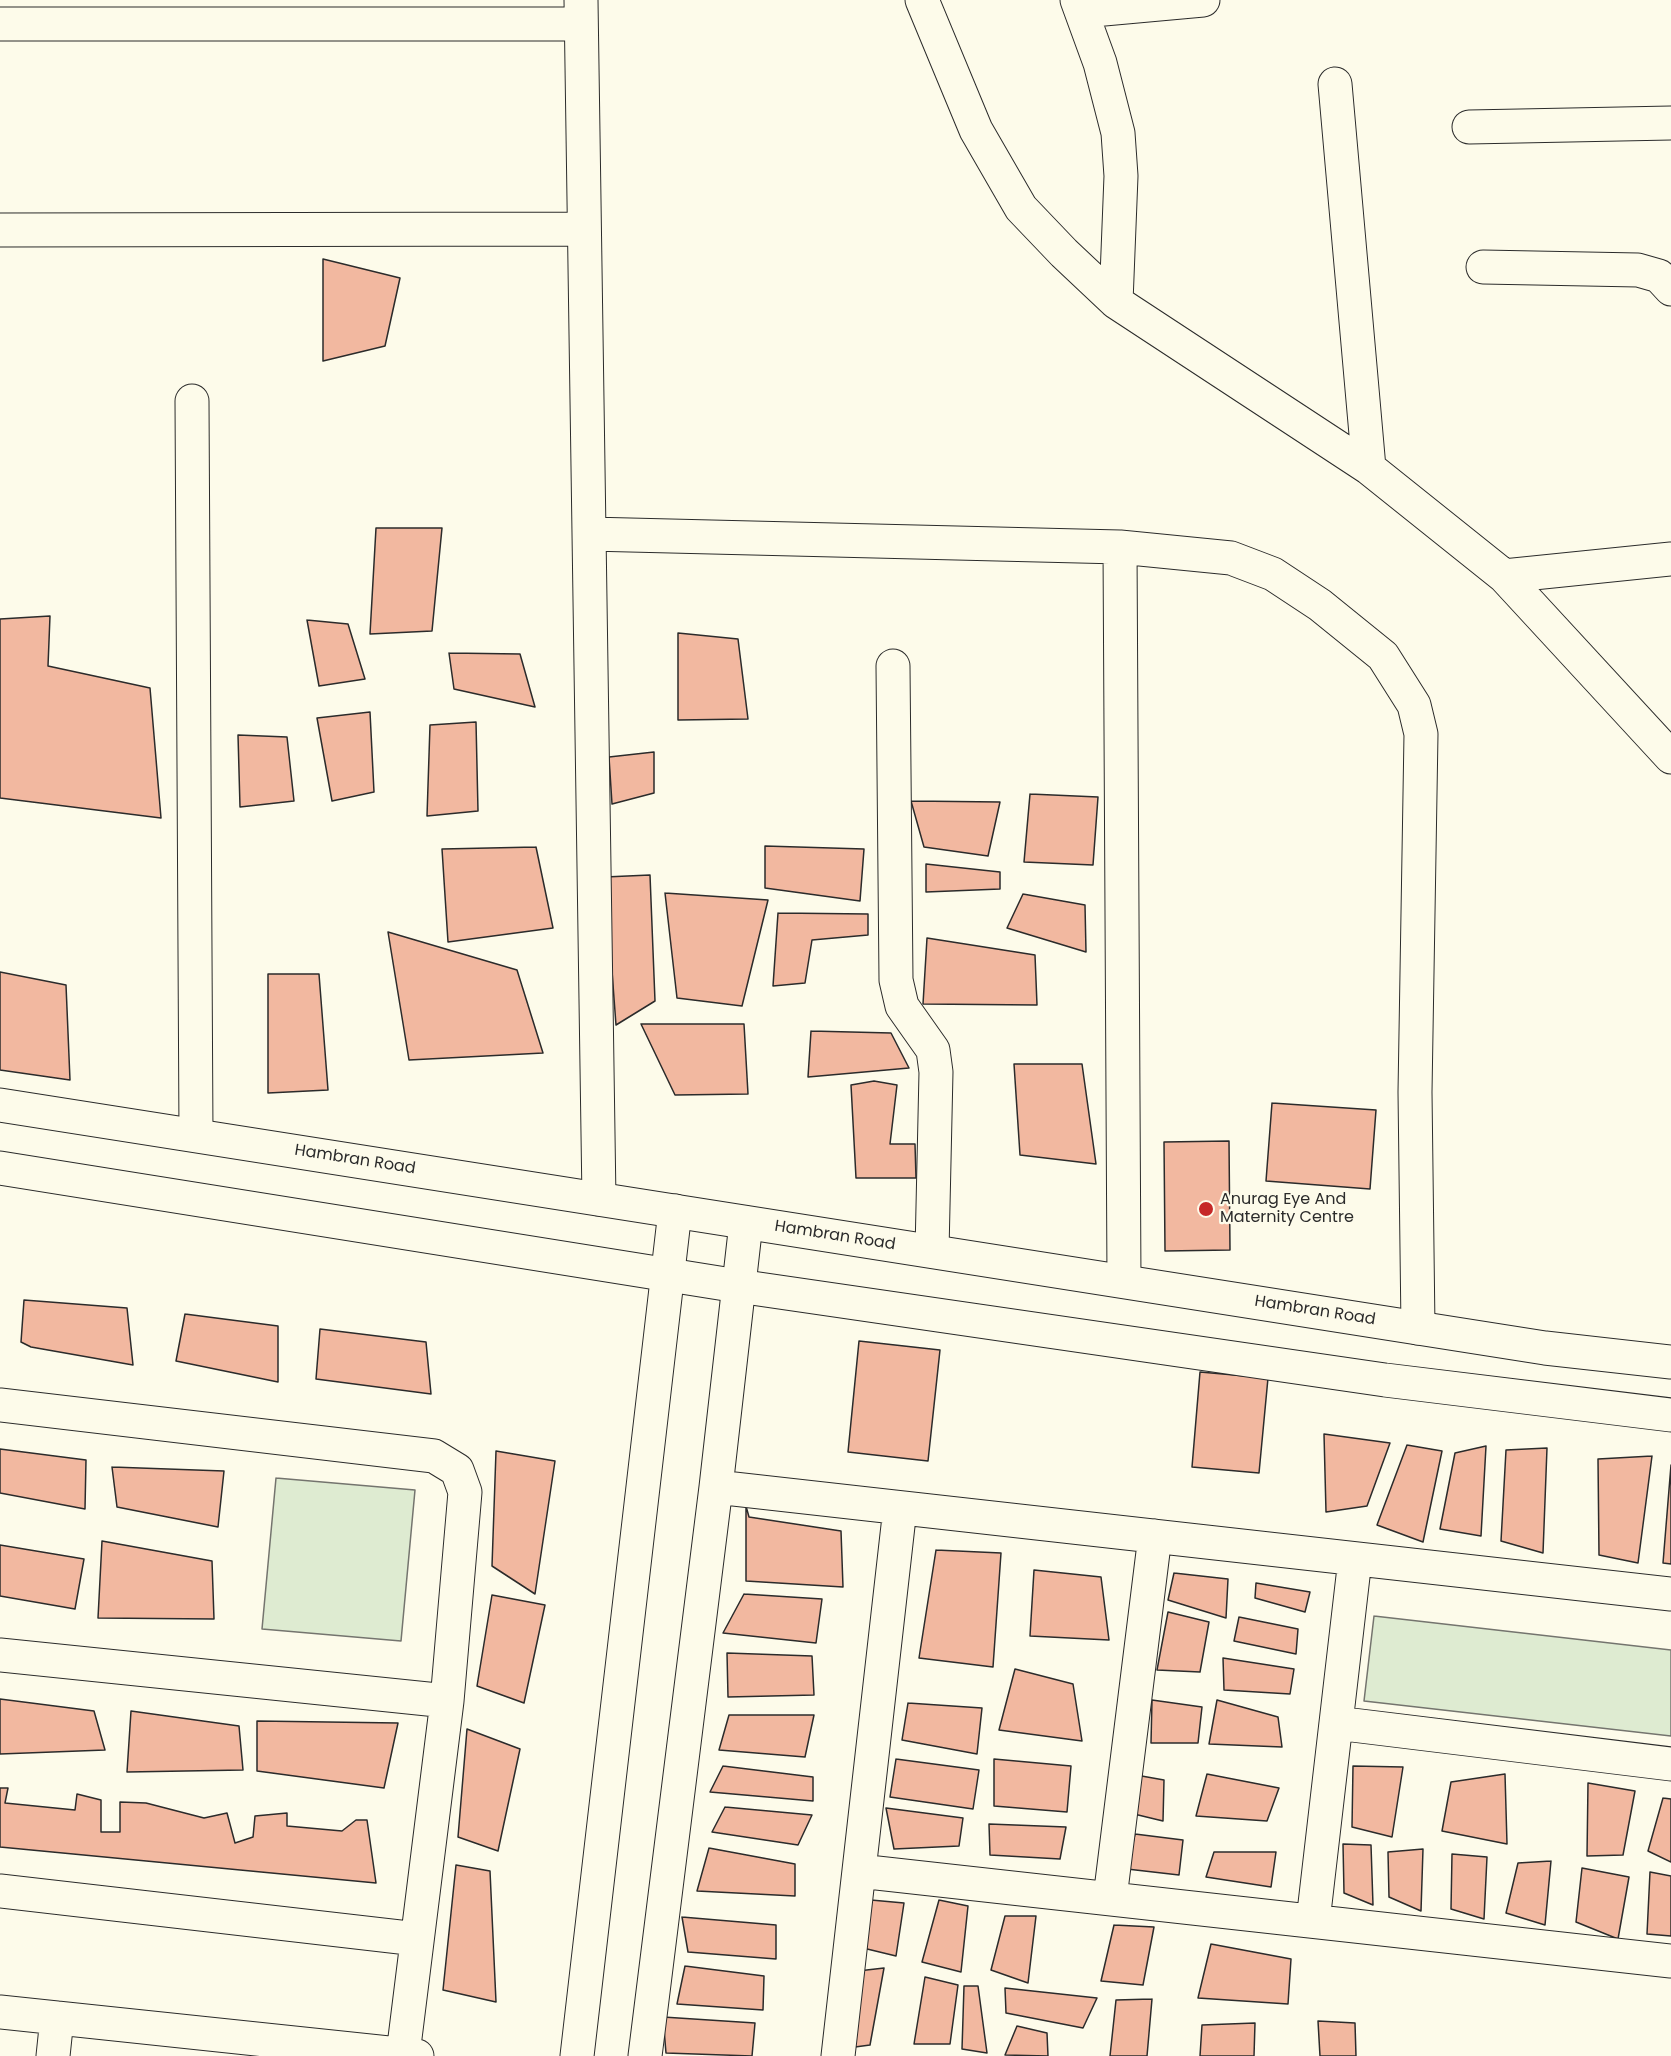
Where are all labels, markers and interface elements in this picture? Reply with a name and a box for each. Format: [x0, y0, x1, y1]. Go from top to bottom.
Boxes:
street label: Hambran Road [293, 1141, 417, 1179]
place label: Anurag Eye And Maternity Centre [1220, 1190, 1354, 1228]
marker: Anurag Eye And Maternity Centre [1197, 1200, 1215, 1218]
street label: Hambran Road [773, 1217, 897, 1255]
street label: Hambran Road [1253, 1292, 1377, 1330]

